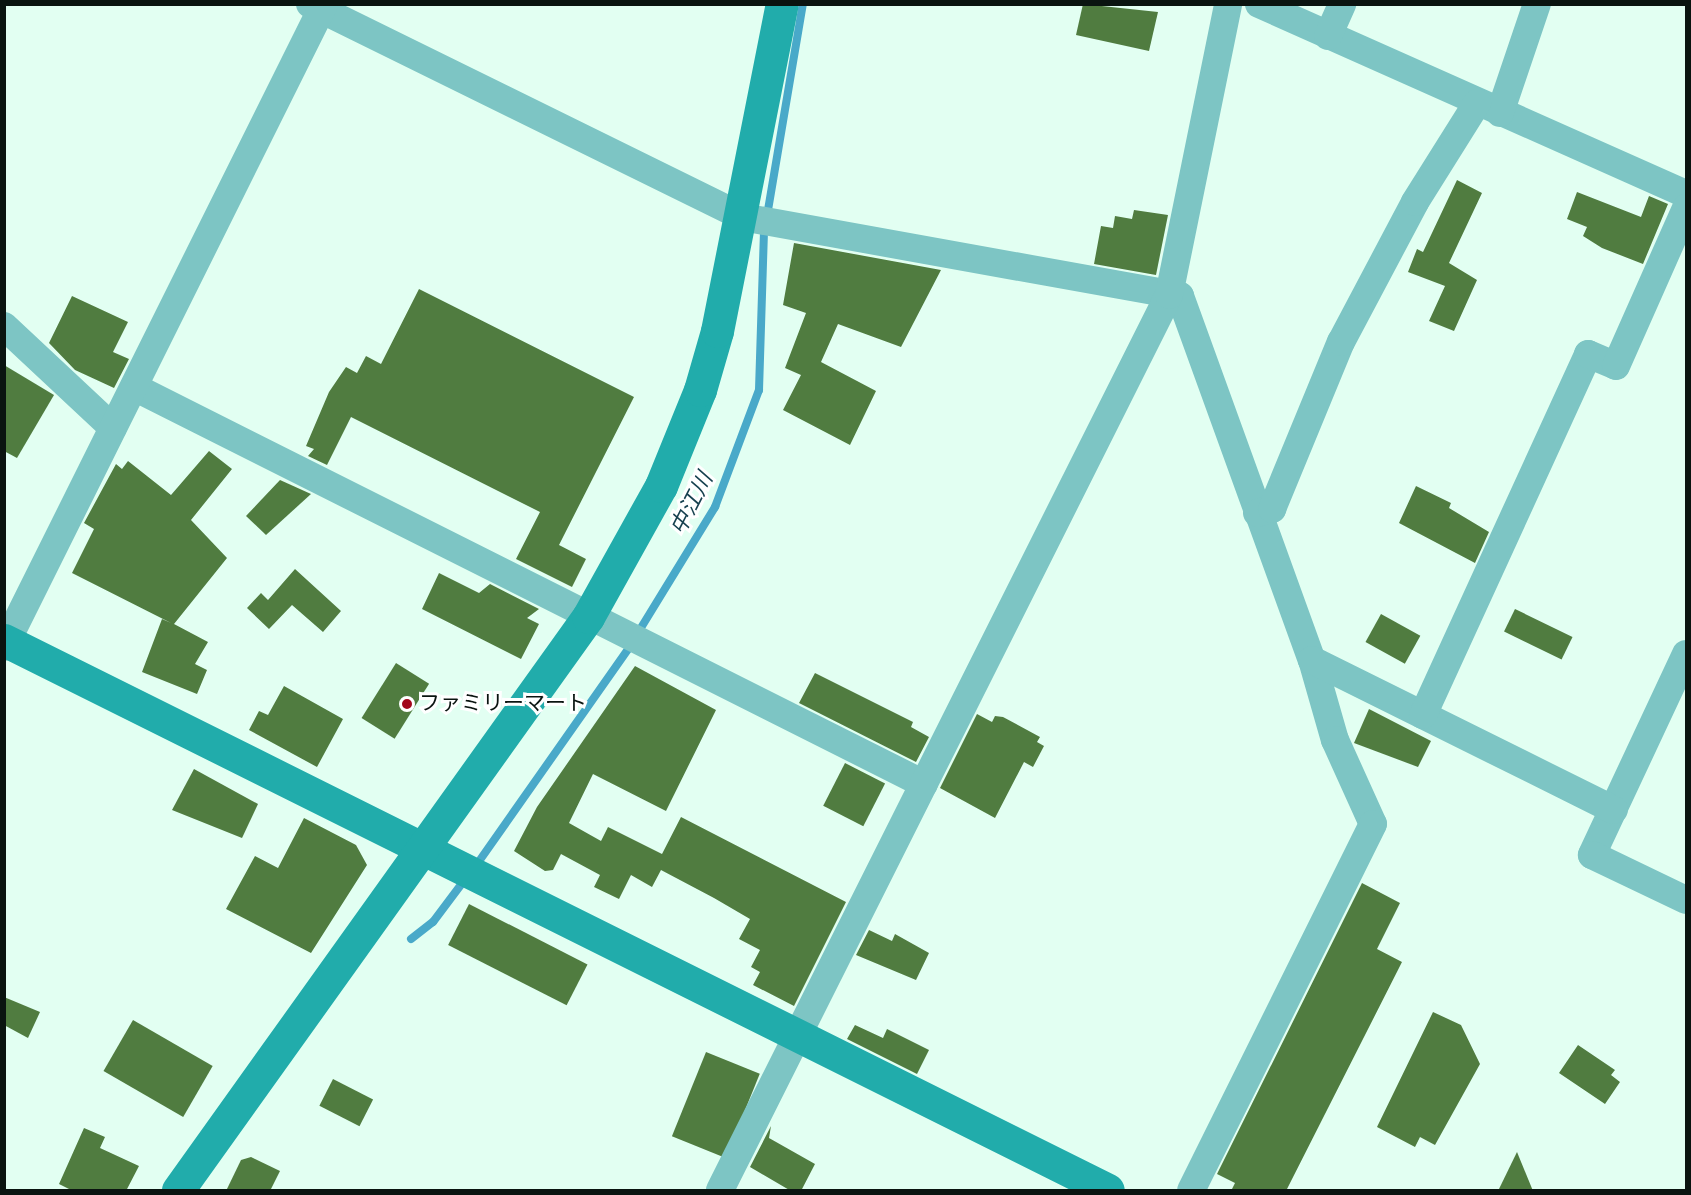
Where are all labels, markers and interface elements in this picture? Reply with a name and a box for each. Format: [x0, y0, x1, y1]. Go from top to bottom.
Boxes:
water label: 中江川 [665, 469, 719, 539]
place label: ファミリーマート [419, 691, 587, 717]
marker: ファミリーマート [400, 697, 414, 711]

